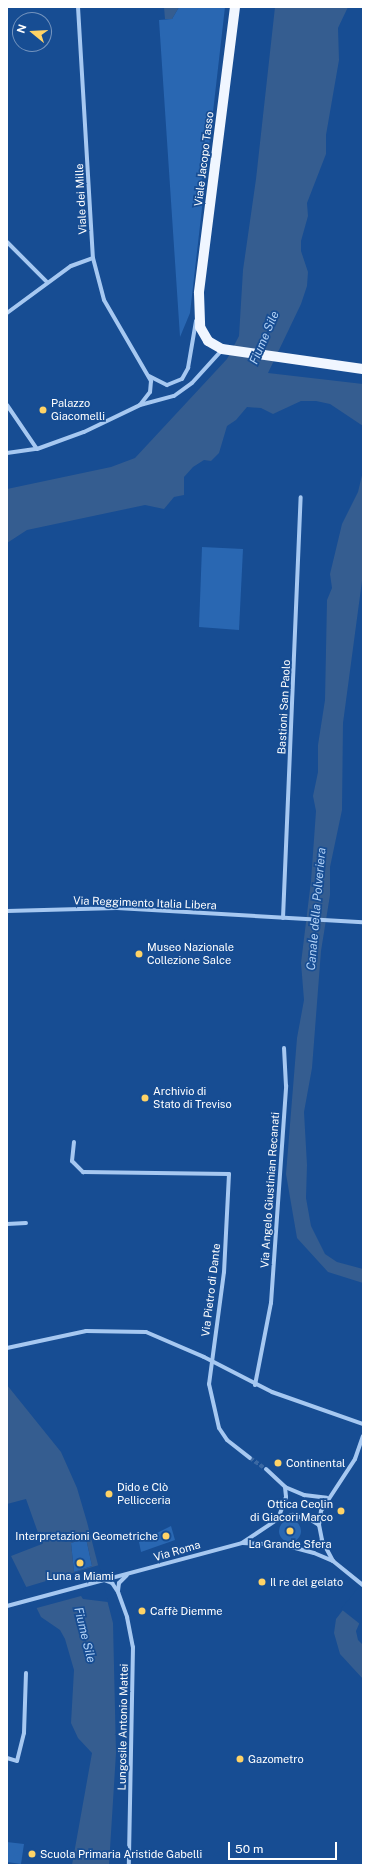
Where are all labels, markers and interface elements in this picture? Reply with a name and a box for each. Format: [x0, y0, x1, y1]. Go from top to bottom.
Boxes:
north arrow [12, 12, 52, 52]
text: N [14, 23, 29, 35]
street label: Viale Jacopo Tasso [192, 111, 216, 207]
street label: Viale dei Mille [73, 163, 89, 235]
water label: Fiume Sile [247, 309, 283, 367]
place label: Palazzo Giacomelli [51, 397, 105, 423]
marker: Palazzo Giacomelli [38, 405, 48, 415]
street label: Bastioni San Paolo [275, 659, 293, 755]
water label: Canale della Polveriera [304, 847, 330, 971]
street label: Via Reggimento Italia Libera [73, 894, 217, 912]
place label: Museo Nazionale Collezione Salce [147, 941, 234, 967]
marker: Museo Nazionale Collezione Salce [134, 949, 144, 959]
place label: Archivio di Stato di Treviso [153, 1085, 232, 1111]
marker: Archivio di Stato di Treviso [140, 1093, 150, 1103]
street label: Via Angelo Giustinian Recanati [258, 1112, 282, 1268]
street label: Via Pietro di Dante [199, 1242, 223, 1338]
place label: Continental [286, 1456, 345, 1470]
marker: Continental [273, 1458, 283, 1468]
place label: Dido e Clò Pellicceria [117, 1481, 171, 1507]
marker: Dido e Clò Pellicceria [104, 1489, 114, 1499]
place label: Ottica Ceolin di Giacori Marco [250, 1498, 333, 1524]
marker: Ottica Ceolin di Giacori Marco [336, 1506, 346, 1516]
marker: La Grande Sfera [285, 1526, 295, 1536]
place label: Interpretazioni Geometriche [15, 1529, 158, 1543]
marker: Interpretazioni Geometriche [161, 1531, 171, 1541]
place label: La Grande Sfera [248, 1537, 332, 1551]
street label: Via Roma [152, 1538, 202, 1564]
marker: Luna a Miami [75, 1558, 85, 1568]
place label: Luna a Miami [46, 1569, 114, 1583]
place label: Il re del gelato [270, 1575, 343, 1589]
marker: Il re del gelato [257, 1577, 267, 1587]
place label: Caffè Diemme [150, 1604, 223, 1618]
water label: Fiume Sile [70, 1606, 98, 1664]
marker: Caffè Diemme [137, 1606, 147, 1616]
street label: Lungosile Antonio Mattei [115, 1663, 131, 1791]
place label: Gazometro [248, 1752, 304, 1766]
marker: Gazometro [235, 1754, 245, 1764]
scale bar [230, 1834, 339, 1860]
text: 50 m [235, 1842, 263, 1856]
place label: Scuola Primaria Aristide Gabelli [40, 1847, 202, 1861]
marker: Scuola Primaria Aristide Gabelli [27, 1849, 37, 1859]

